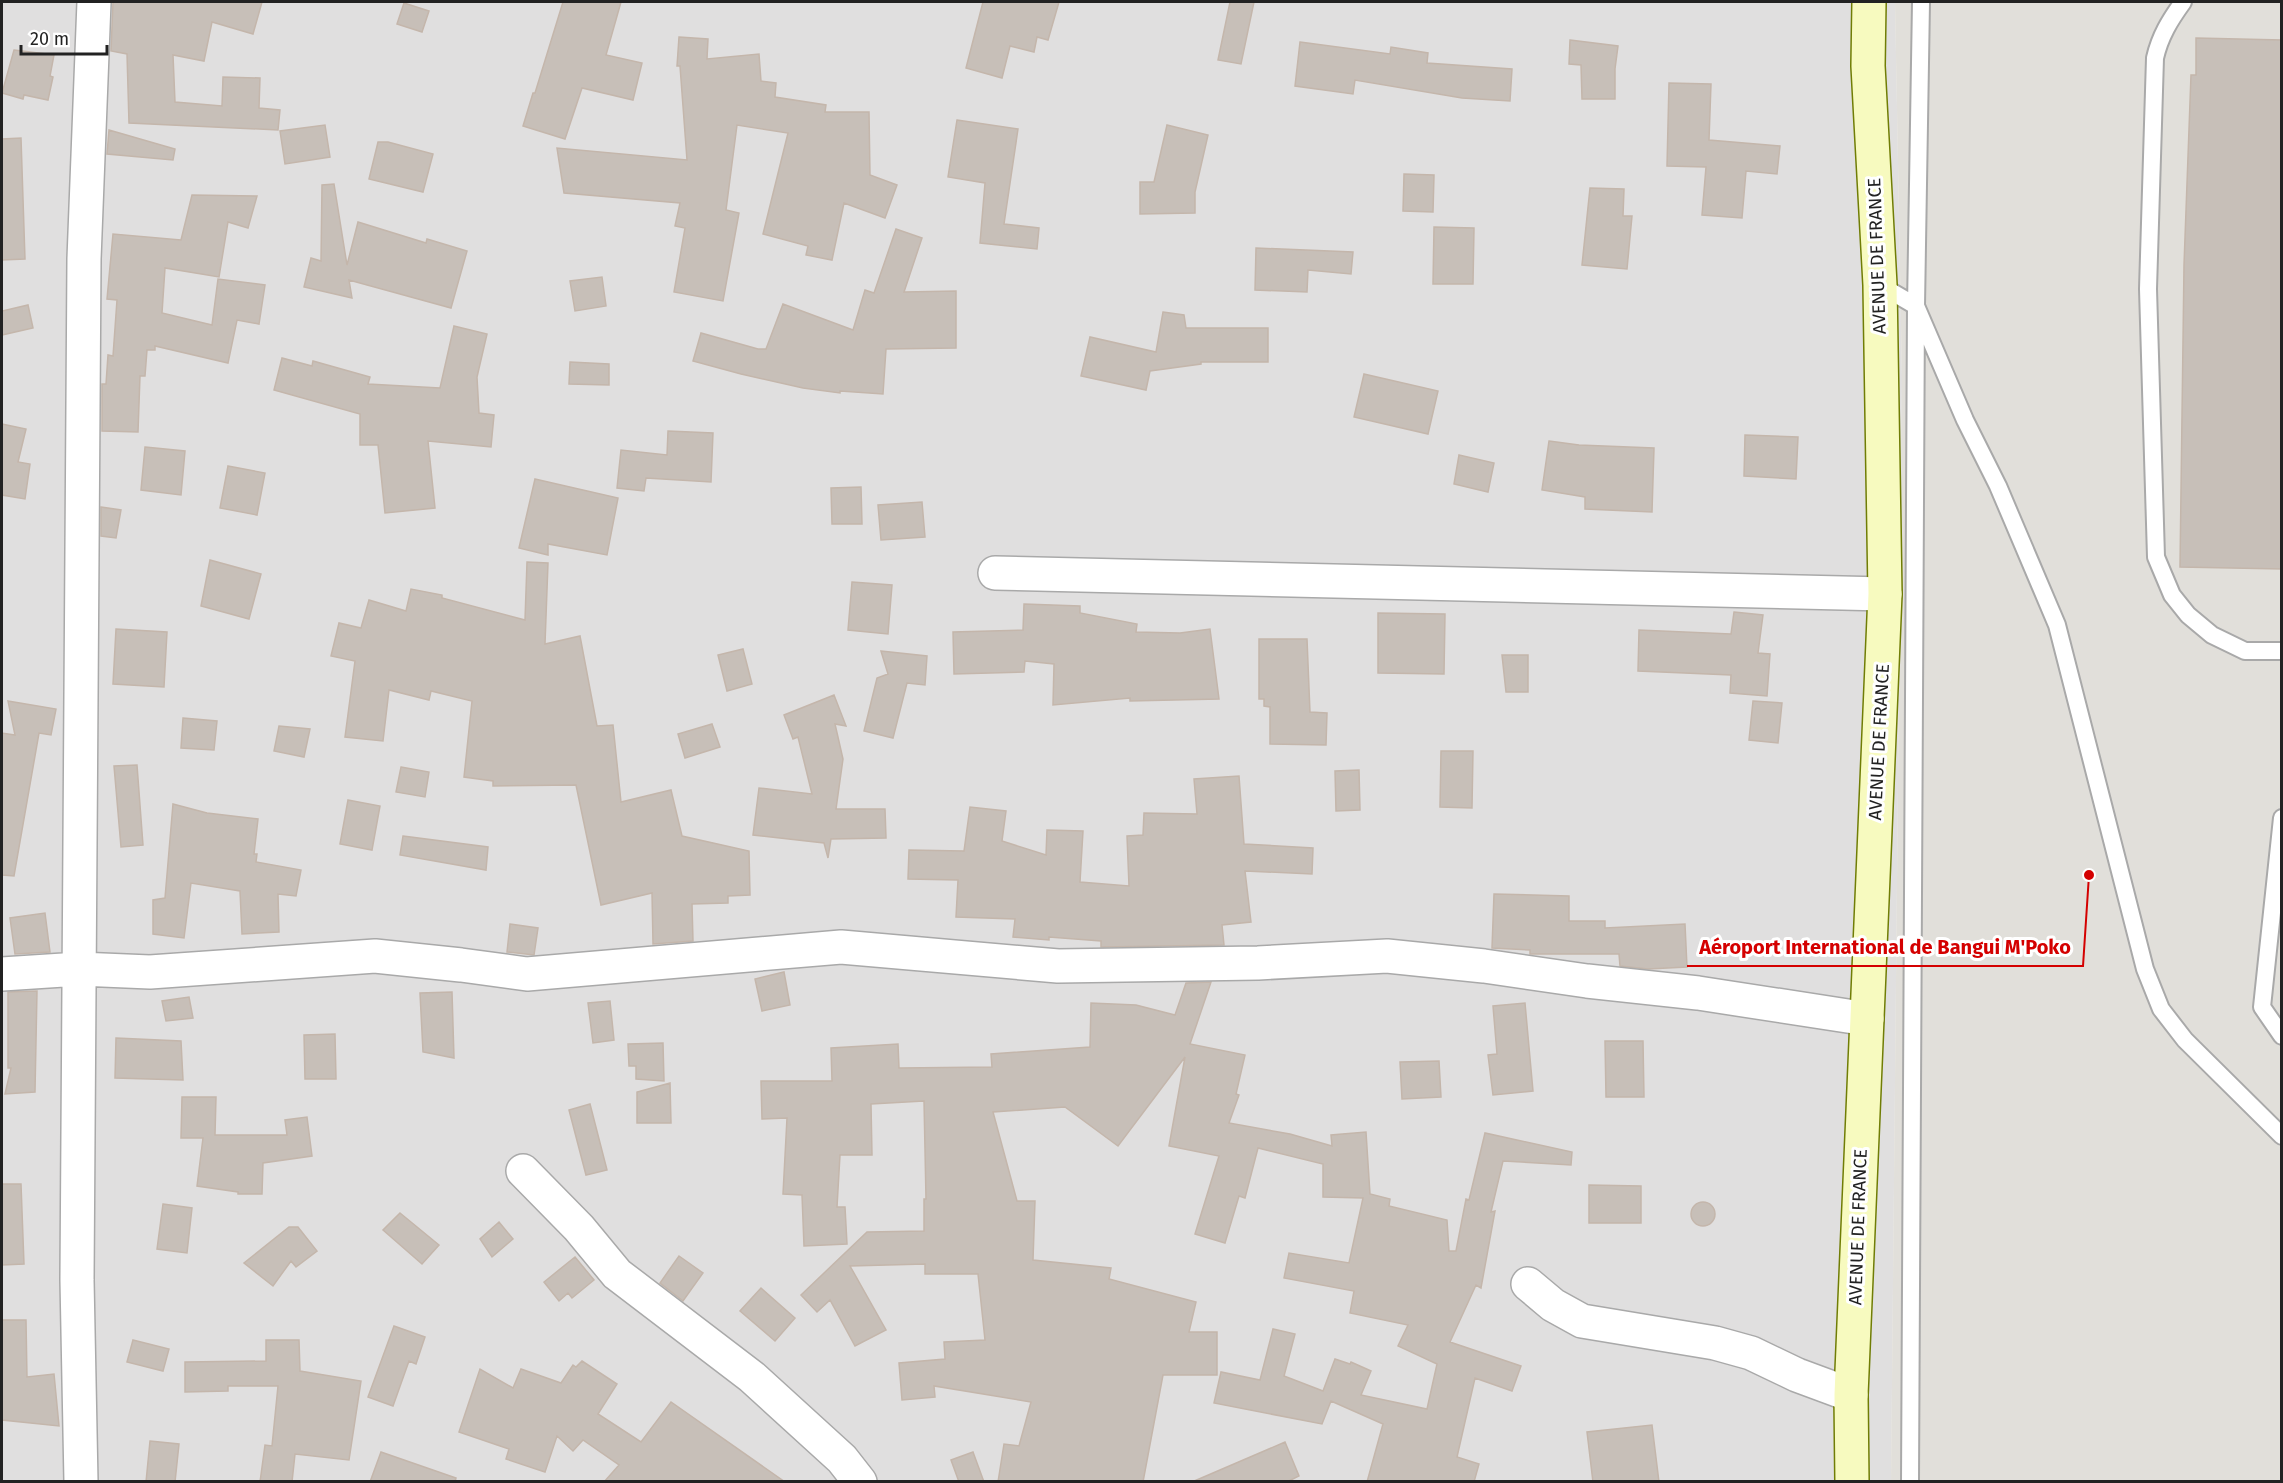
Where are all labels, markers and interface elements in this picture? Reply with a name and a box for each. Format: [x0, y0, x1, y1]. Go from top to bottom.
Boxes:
scale bar [21, 18, 106, 56]
text: 20 m [30, 28, 69, 50]
street label: AVENUE DE FRANCE [1863, 177, 1891, 335]
street label: AVENUE DE FRANCE [1864, 663, 1894, 821]
callout: Aéroport International de Bangui M'Poko [1687, 928, 2083, 966]
text: Aéroport International de Bangui M'Poko [1698, 935, 2071, 959]
street label: AVENUE DE FRANCE [1844, 1148, 1872, 1306]

